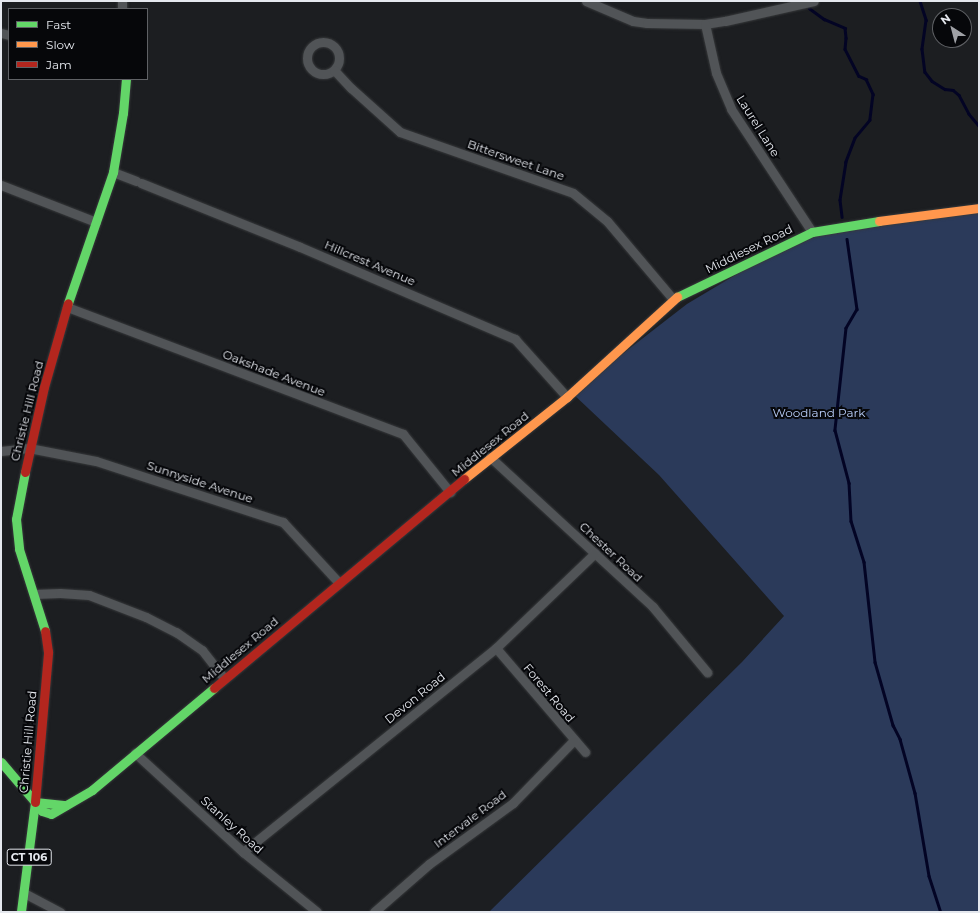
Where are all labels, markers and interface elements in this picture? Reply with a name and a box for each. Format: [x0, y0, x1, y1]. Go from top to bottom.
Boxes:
legend [8, 8, 148, 80]
north arrow [932, 8, 972, 48]
text: N [938, 11, 953, 27]
text: Fast [46, 17, 71, 32]
text: Slow [46, 37, 75, 52]
text: Jam [46, 57, 72, 72]
street label: Laurel Lane [733, 93, 783, 159]
street label: Bittersweet Lane [466, 137, 566, 183]
street label: Middlesex Road [703, 222, 795, 276]
street label: Hillcrest Avenue [322, 237, 418, 289]
street label: Oakshade Avenue [221, 347, 327, 399]
street label: Christie Hill Road [8, 359, 46, 463]
park label: Woodland Park [773, 406, 865, 420]
street label: Middlesex Road [448, 408, 532, 480]
street label: Sunnyside Avenue [145, 458, 255, 506]
street label: Chester Road [576, 519, 646, 585]
street label: Middlesex Road [199, 614, 281, 686]
street label: Forest Road [520, 661, 578, 725]
street label: Devon Road [382, 669, 448, 727]
street label: Christie Hill Road [16, 690, 40, 794]
street label: Intervale Road [431, 787, 509, 851]
street label: Stanley Road [198, 793, 266, 857]
road number: CT 106 [6, 848, 52, 866]

